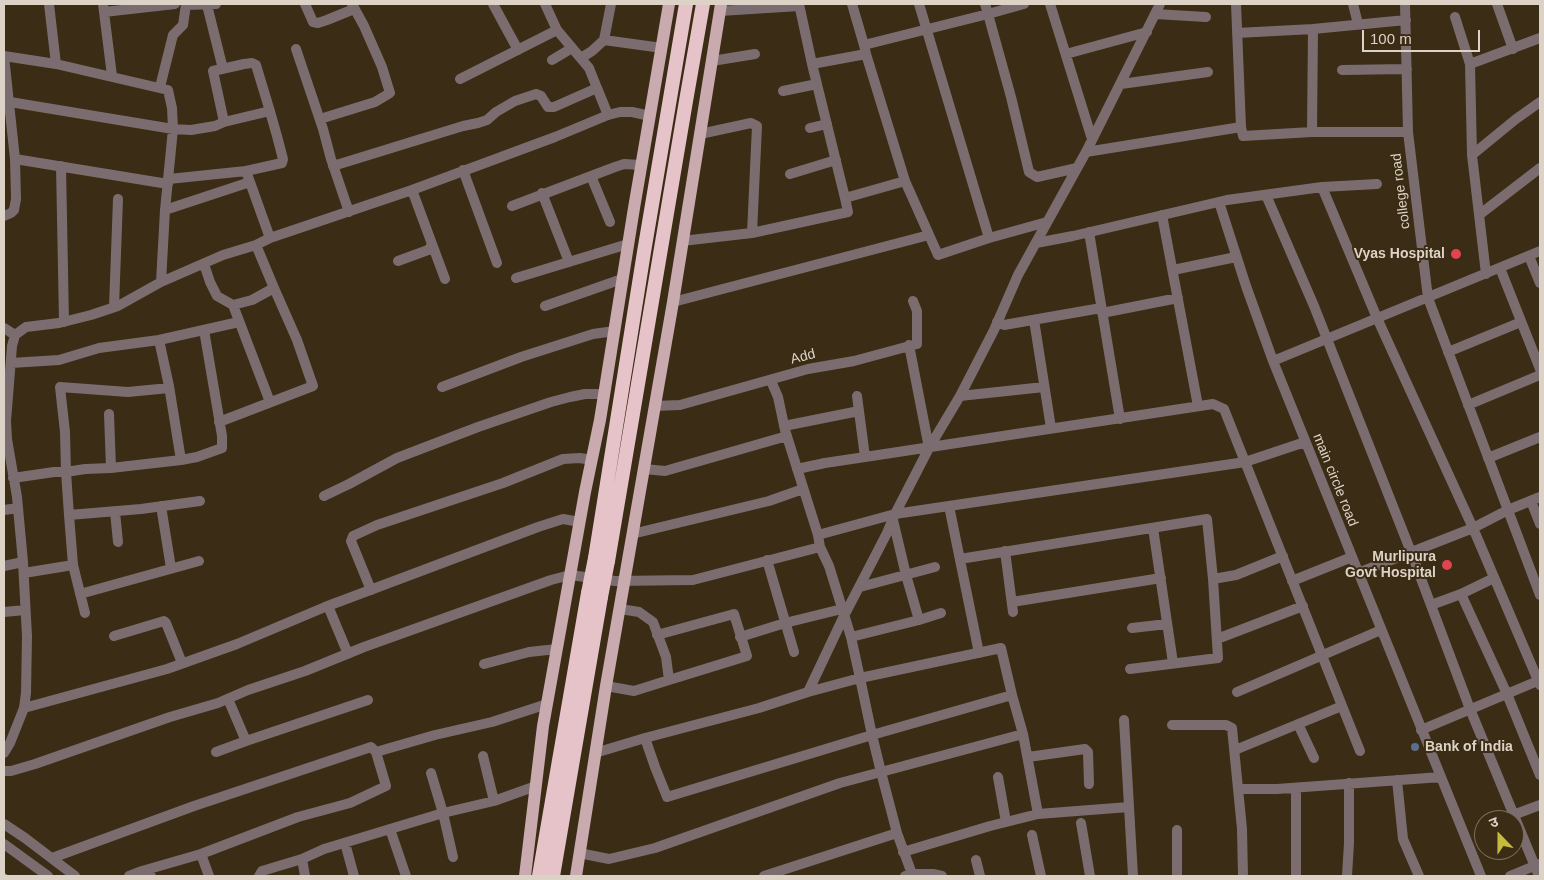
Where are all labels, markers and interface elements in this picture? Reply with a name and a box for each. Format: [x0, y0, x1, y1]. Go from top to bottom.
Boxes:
scale bar [1364, 20, 1482, 52]
text: 100 m [1370, 30, 1412, 47]
street label: college road [1388, 152, 1414, 230]
place label: Vyas Hospital [1354, 246, 1445, 262]
marker: Vyas Hospital [1449, 247, 1463, 261]
street label: Add [789, 346, 817, 368]
street label: main circle road [1309, 431, 1361, 529]
place label: Murlipura Govt Hospital [1345, 549, 1436, 582]
marker: Murlipura Govt Hospital [1440, 558, 1454, 572]
place label: Bank of India [1425, 739, 1513, 755]
marker: Bank of India [1409, 741, 1421, 753]
north arrow [1474, 810, 1524, 860]
text: उ [1487, 813, 1501, 831]

